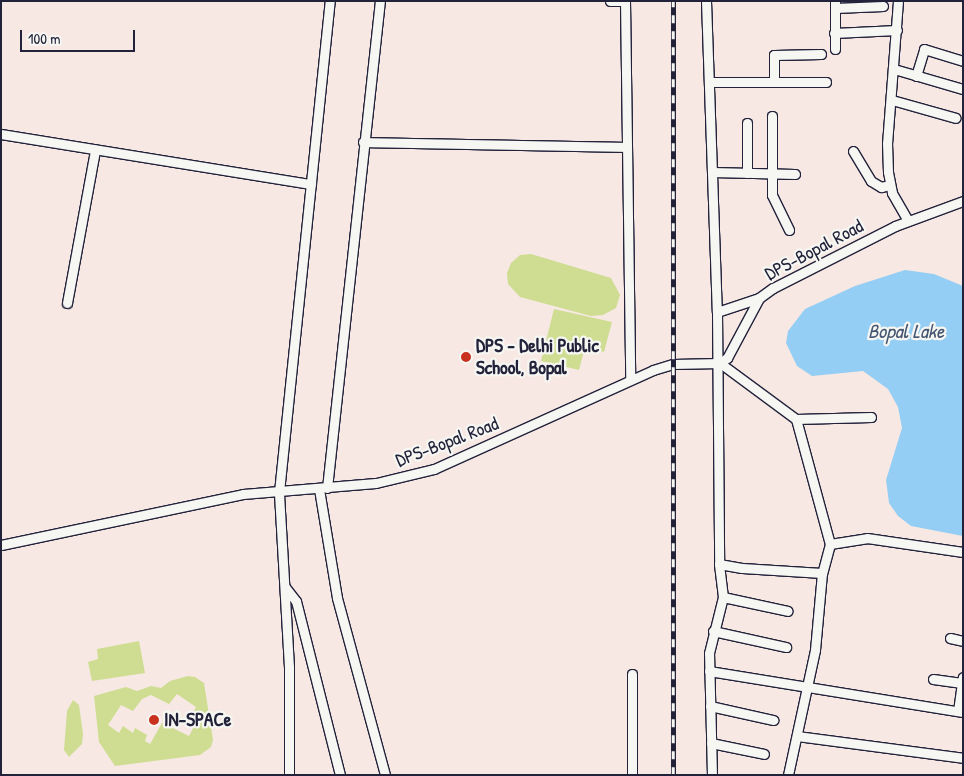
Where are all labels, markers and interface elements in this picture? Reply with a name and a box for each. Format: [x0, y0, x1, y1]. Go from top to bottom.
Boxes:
scale bar [22, 20, 138, 52]
text: 100 m [28, 28, 61, 49]
street label: DPS-Bopal Road [761, 215, 867, 285]
water label: Bopal Lake [868, 318, 944, 342]
place label: DPS - Delhi Public School, Bopal [476, 335, 599, 379]
marker: DPS - Delhi Public School, Bopal [460, 351, 472, 363]
street label: DPS-Bopal Road [393, 412, 501, 472]
place label: IN-SPACe [164, 709, 231, 731]
marker: IN-SPACe [148, 714, 160, 726]

